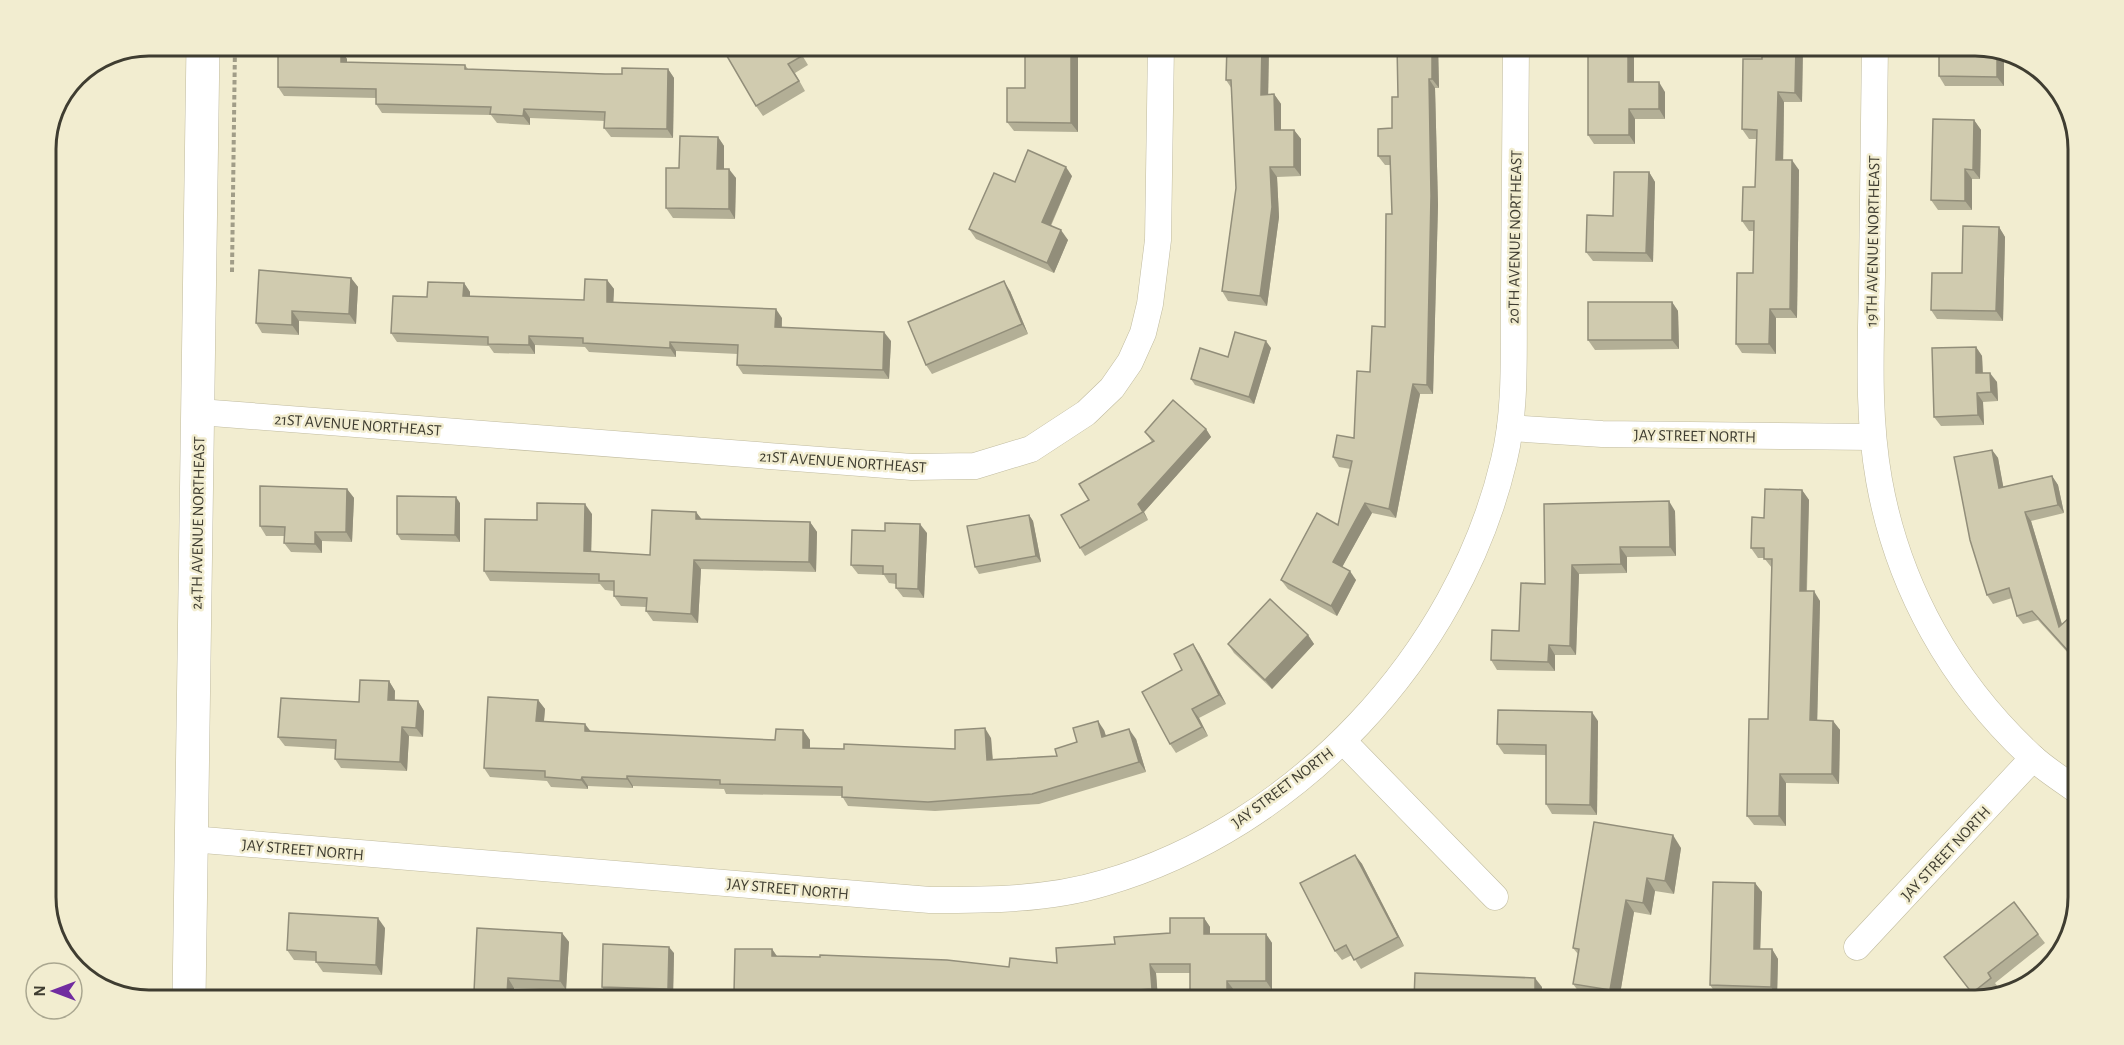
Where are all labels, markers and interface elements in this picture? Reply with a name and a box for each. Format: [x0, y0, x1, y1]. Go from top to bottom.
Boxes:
street label: 20TH AVENUE NORTHEAST [1505, 150, 1525, 324]
street label: 19TH AVENUE NORTHEAST [1864, 155, 1882, 327]
street label: 21ST AVENUE NORTHEAST [274, 411, 442, 439]
street label: JAY STREET NORTH [1634, 427, 1756, 445]
street label: 24TH AVENUE NORTHEAST [188, 436, 208, 610]
street label: 21ST AVENUE NORTHEAST [759, 448, 927, 476]
street label: JAY STREET NORTH [1229, 745, 1336, 831]
street label: JAY STREET NORTH [1898, 803, 1993, 904]
street label: JAY STREET NORTH [241, 837, 365, 863]
street label: JAY STREET NORTH [726, 876, 850, 902]
north arrow [24, 961, 84, 1021]
text: N [32, 985, 48, 997]

